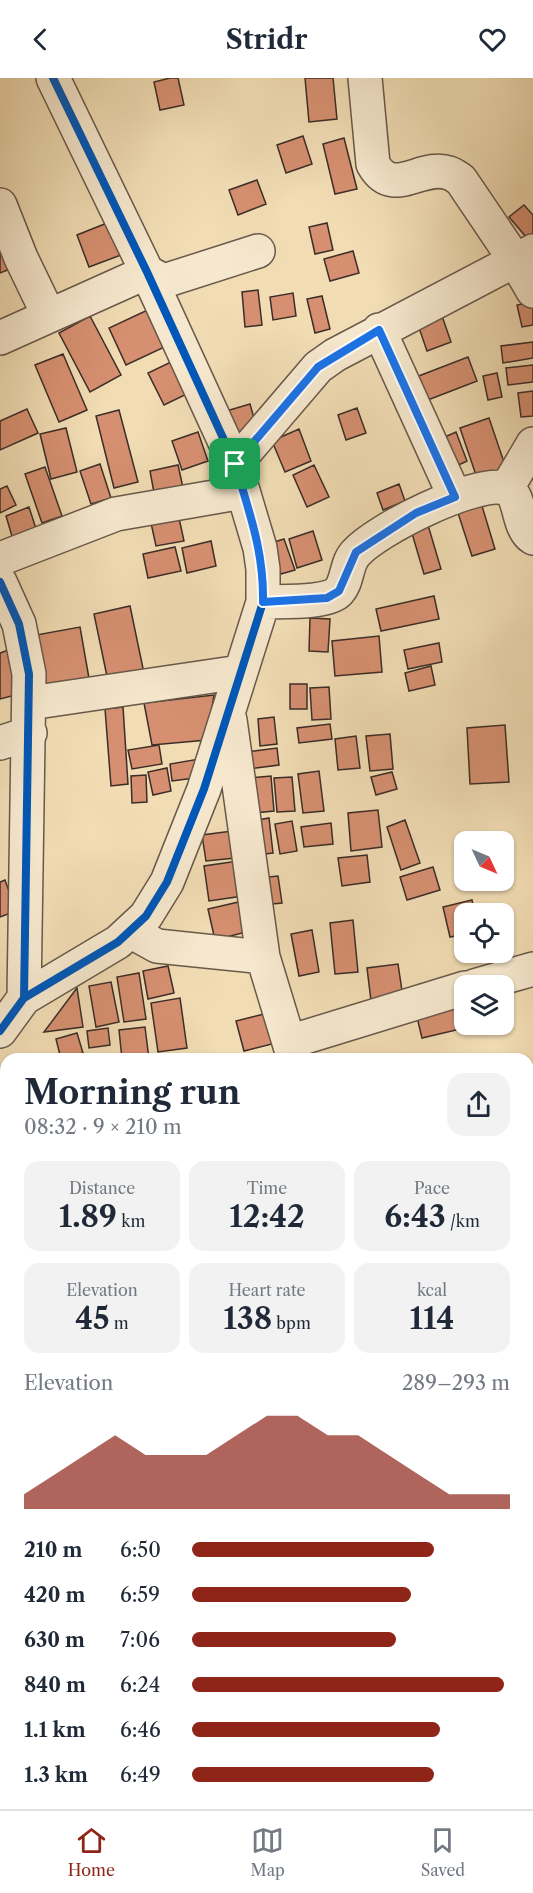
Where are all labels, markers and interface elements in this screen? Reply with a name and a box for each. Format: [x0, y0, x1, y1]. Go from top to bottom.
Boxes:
icon: back [24, 23, 57, 56]
text: Stridr [225, 23, 308, 56]
icon: heart [476, 23, 509, 56]
pin [209, 438, 260, 489]
icon: arrive [218, 447, 251, 480]
north arrow [454, 831, 514, 891]
map controls [454, 831, 514, 1035]
button: locate [454, 903, 514, 963]
button: layers [454, 975, 514, 1035]
text: Morning run [24, 1072, 240, 1113]
button: share [447, 1073, 510, 1136]
text: 08:32 · 9 × 210 m [24, 1115, 182, 1139]
text: Distance [69, 1178, 135, 1198]
text: Time [247, 1178, 287, 1198]
text: Pace [414, 1178, 450, 1198]
text: 1.89 [59, 1198, 117, 1235]
text: 12:42 [229, 1198, 305, 1235]
text: 6:43 [384, 1198, 446, 1235]
text: km [117, 1211, 145, 1231]
text: /km [446, 1211, 480, 1231]
text: Elevation [66, 1280, 138, 1300]
text: Heart rate [228, 1280, 306, 1300]
text: kcal [417, 1280, 447, 1300]
text: 45 [75, 1300, 110, 1337]
text: 138 [223, 1300, 272, 1337]
text: 114 [410, 1300, 454, 1337]
text: m [110, 1313, 129, 1333]
text: bpm [272, 1313, 311, 1333]
text: Elevation [24, 1371, 113, 1395]
text: 289–293 m [402, 1371, 510, 1395]
text: 210 m [24, 1538, 82, 1562]
text: 6:50 [120, 1538, 161, 1562]
text: 420 m [24, 1583, 85, 1607]
text: 6:59 [120, 1583, 160, 1607]
text: 630 m [24, 1628, 85, 1652]
text: 7:06 [120, 1628, 160, 1652]
text: 840 m [24, 1673, 86, 1697]
text: 6:24 [120, 1673, 160, 1697]
text: 1.1 km [24, 1718, 86, 1742]
text: 6:46 [120, 1718, 161, 1742]
text: 1.3 km [24, 1763, 88, 1787]
text: 6:49 [120, 1763, 161, 1787]
tab: Home [68, 1824, 115, 1880]
tab: Map [251, 1824, 285, 1880]
tab: Saved [421, 1824, 465, 1880]

